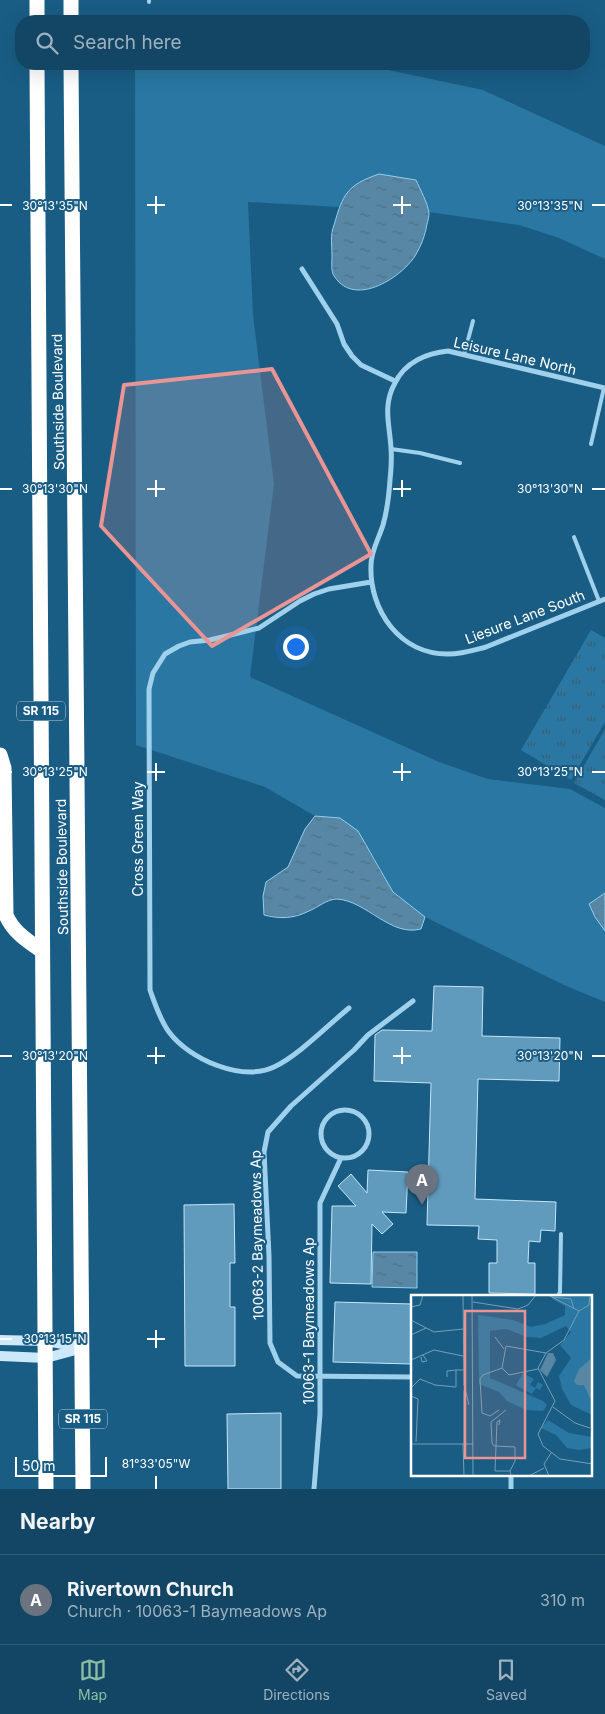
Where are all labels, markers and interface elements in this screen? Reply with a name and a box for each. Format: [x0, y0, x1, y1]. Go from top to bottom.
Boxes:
search box [15, 15, 590, 70]
icon: search [33, 29, 61, 57]
text: Search here [73, 31, 182, 54]
text: 30°13'35"N [22, 198, 88, 213]
text: 30°13'35"N [517, 198, 583, 213]
street label: Leisure Lane North [452, 333, 578, 378]
street label: Southside Boulevard [48, 334, 67, 470]
text: 30°13'30"N [22, 481, 88, 496]
text: 30°13'30"N [517, 481, 583, 496]
street label: Liesure Lane South [463, 586, 587, 647]
your location [283, 634, 309, 660]
road number: SR 115 [17, 701, 65, 720]
text: 30°13'25"N [22, 764, 88, 779]
text: 30°13'25"N [517, 764, 583, 779]
street label: Cross Green Way [129, 781, 146, 897]
street label: Southside Boulevard [52, 799, 71, 935]
text: 30°13'20"N [22, 1048, 88, 1063]
text: 30°13'20"N [517, 1048, 583, 1063]
street label: 10063-2 Baymeadows Ap [247, 1150, 266, 1320]
pin: A [406, 1164, 438, 1205]
street label: 10063-1 Baymeadows Ap [300, 1237, 317, 1405]
inset map [411, 1295, 592, 1476]
text: 30°13'15"N [23, 1331, 87, 1346]
road number: SR 115 [59, 1410, 107, 1428]
scale bar [15, 1454, 108, 1477]
text: 81°33'05"W [122, 1456, 190, 1471]
text: 50 m [22, 1457, 56, 1474]
text: Nearby [20, 1509, 95, 1534]
text: Rivertown Church [67, 1578, 234, 1601]
text: A [30, 1590, 42, 1610]
text: 310 m [540, 1590, 585, 1610]
text: Church · 10063-1 Baymeadows Ap [67, 1601, 327, 1621]
tab: Map [78, 1656, 107, 1703]
tab: Directions [263, 1656, 330, 1703]
tab: Saved [486, 1656, 527, 1703]

